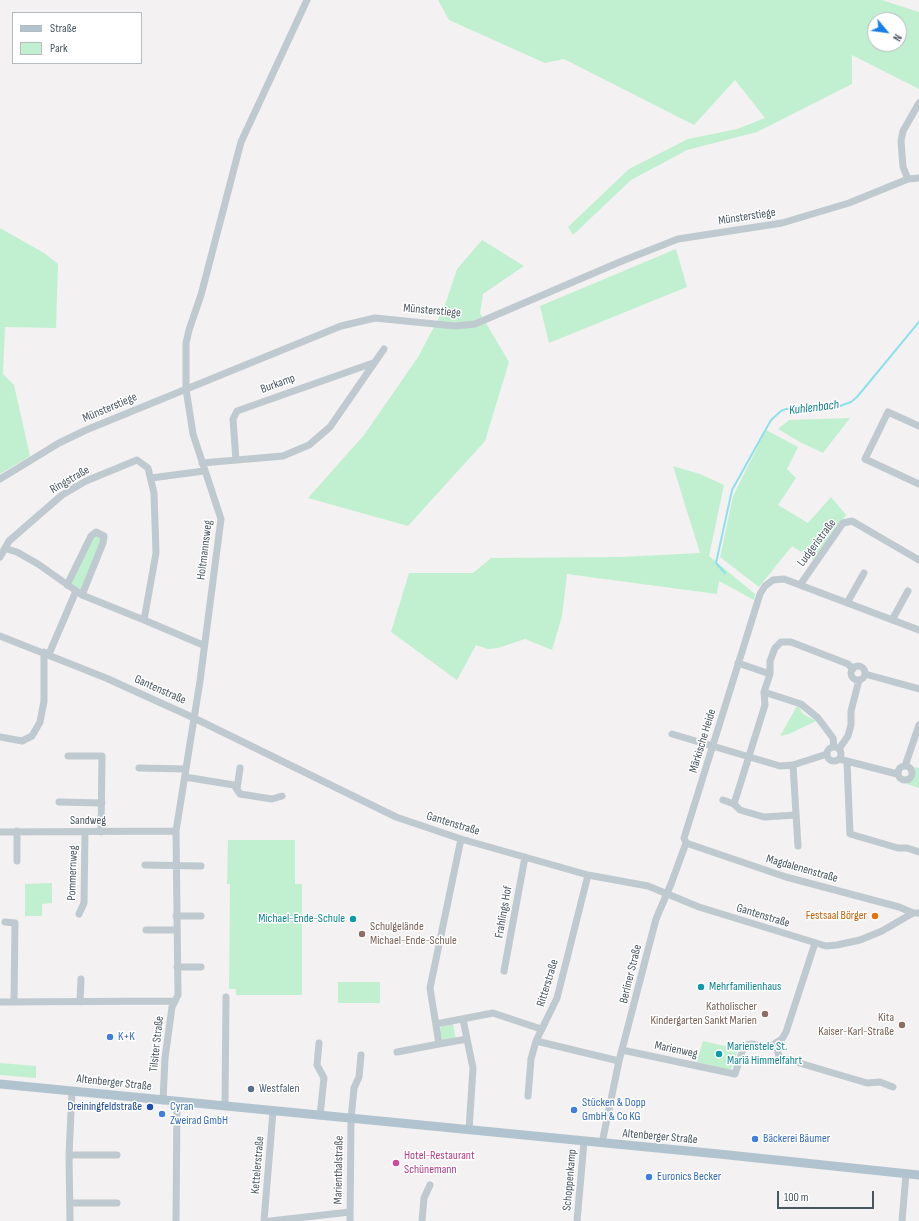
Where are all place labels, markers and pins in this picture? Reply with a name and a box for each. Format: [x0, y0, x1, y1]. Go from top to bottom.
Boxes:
place label: Festsaal Börger [806, 909, 867, 923]
marker: Festsaal Börger [870, 911, 880, 921]
place label: Michael-Ende-Schule [258, 912, 345, 926]
marker: Michael-Ende-Schule [348, 914, 358, 924]
place label: Schulgelände Michael-Ende-Schule [370, 920, 457, 948]
marker: Schulgelände Michael-Ende-Schule [357, 929, 367, 939]
place label: Mehrfamilienhaus [709, 980, 781, 994]
marker: Mehrfamilienhaus [696, 982, 706, 992]
place label: Katholischer Kindergarten Sankt Marien [651, 1000, 757, 1028]
marker: Katholischer Kindergarten Sankt Marien [760, 1009, 770, 1019]
place label: Kita Kaiser-Karl-Straße [818, 1011, 894, 1039]
marker: Kita Kaiser-Karl-Straße [897, 1020, 907, 1030]
place label: K+K [118, 1030, 135, 1044]
marker: K+K [105, 1032, 115, 1042]
place label: Marienstele St. Mariä Himmelfahrt [727, 1040, 802, 1068]
marker: Marienstele St. Mariä Himmelfahrt [714, 1049, 724, 1059]
place label: Westfalen [259, 1082, 300, 1096]
marker: Westfalen [246, 1084, 256, 1094]
place label: Stücken & Dopp GmbH & Co KG [582, 1096, 646, 1124]
place label: Dreiningfeldstraße [68, 1100, 142, 1114]
place label: Cyran Zweirad GmbH [170, 1100, 228, 1128]
marker: Dreiningfeldstraße [145, 1102, 155, 1112]
marker: Stücken & Dopp GmbH & Co KG [569, 1105, 579, 1115]
marker: Cyran Zweirad GmbH [157, 1109, 167, 1119]
place label: Bäckerei Bäumer [763, 1132, 830, 1146]
marker: Bäckerei Bäumer [750, 1134, 760, 1144]
place label: Hotel-Restaurant Schünemann [404, 1149, 475, 1177]
marker: Hotel-Restaurant Schünemann [391, 1158, 401, 1168]
place label: Euronics Becker [657, 1170, 721, 1184]
marker: Euronics Becker [644, 1172, 654, 1182]

